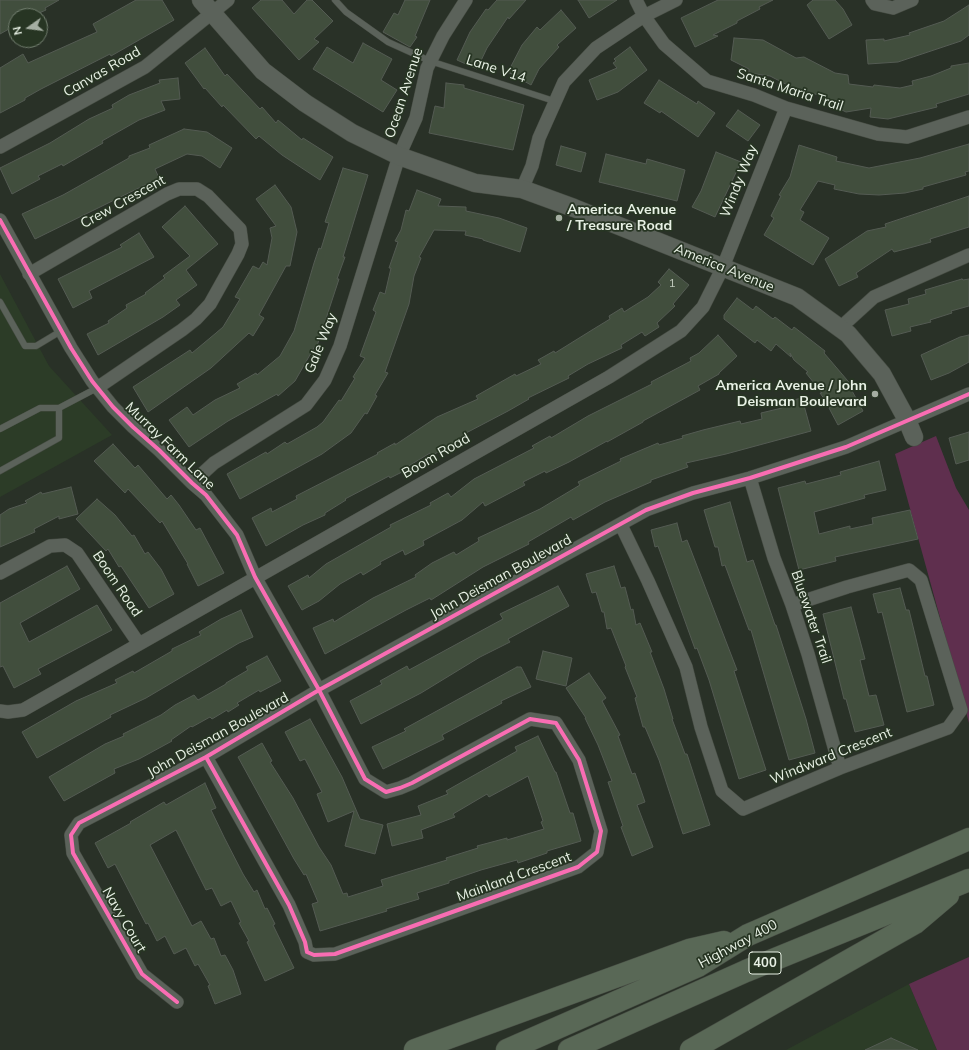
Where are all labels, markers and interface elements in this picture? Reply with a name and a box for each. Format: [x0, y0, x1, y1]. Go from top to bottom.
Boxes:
north arrow [8, 8, 48, 48]
text: N [10, 25, 25, 36]
street label: Canvas Road [60, 43, 144, 101]
street label: Ocean Avenue [381, 46, 427, 140]
street label: Lane V14 [464, 51, 528, 87]
street label: Santa Maria Trail [735, 65, 845, 115]
street label: Windy Way [717, 142, 761, 220]
street label: Crew Crescent [78, 172, 168, 232]
place label: America Avenue / Treasure Road [567, 202, 676, 234]
marker: America Avenue / Treasure Road [554, 213, 564, 223]
street label: America Avenue [672, 240, 776, 296]
house number: 1 [668, 276, 676, 290]
street label: Gale Way [301, 310, 341, 376]
place label: America Avenue / John Deisman Boulevard [716, 378, 867, 410]
marker: America Avenue / John Deisman Boulevard [870, 389, 880, 399]
street label: Murray Farm Lane [122, 399, 218, 493]
street label: Boom Road [399, 430, 473, 482]
street label: John Deisman Boulevard [427, 531, 575, 623]
street label: Boom Road [89, 548, 145, 620]
street label: Bluewater Trail [787, 568, 835, 666]
street label: John Deisman Boulevard [144, 689, 292, 781]
street label: Windward Crescent [768, 724, 894, 788]
street label: Mainland Crescent [454, 848, 574, 906]
street label: Navy Court [98, 884, 150, 956]
street label: Highway 400 [696, 916, 780, 972]
road number: 400 [749, 952, 781, 974]

